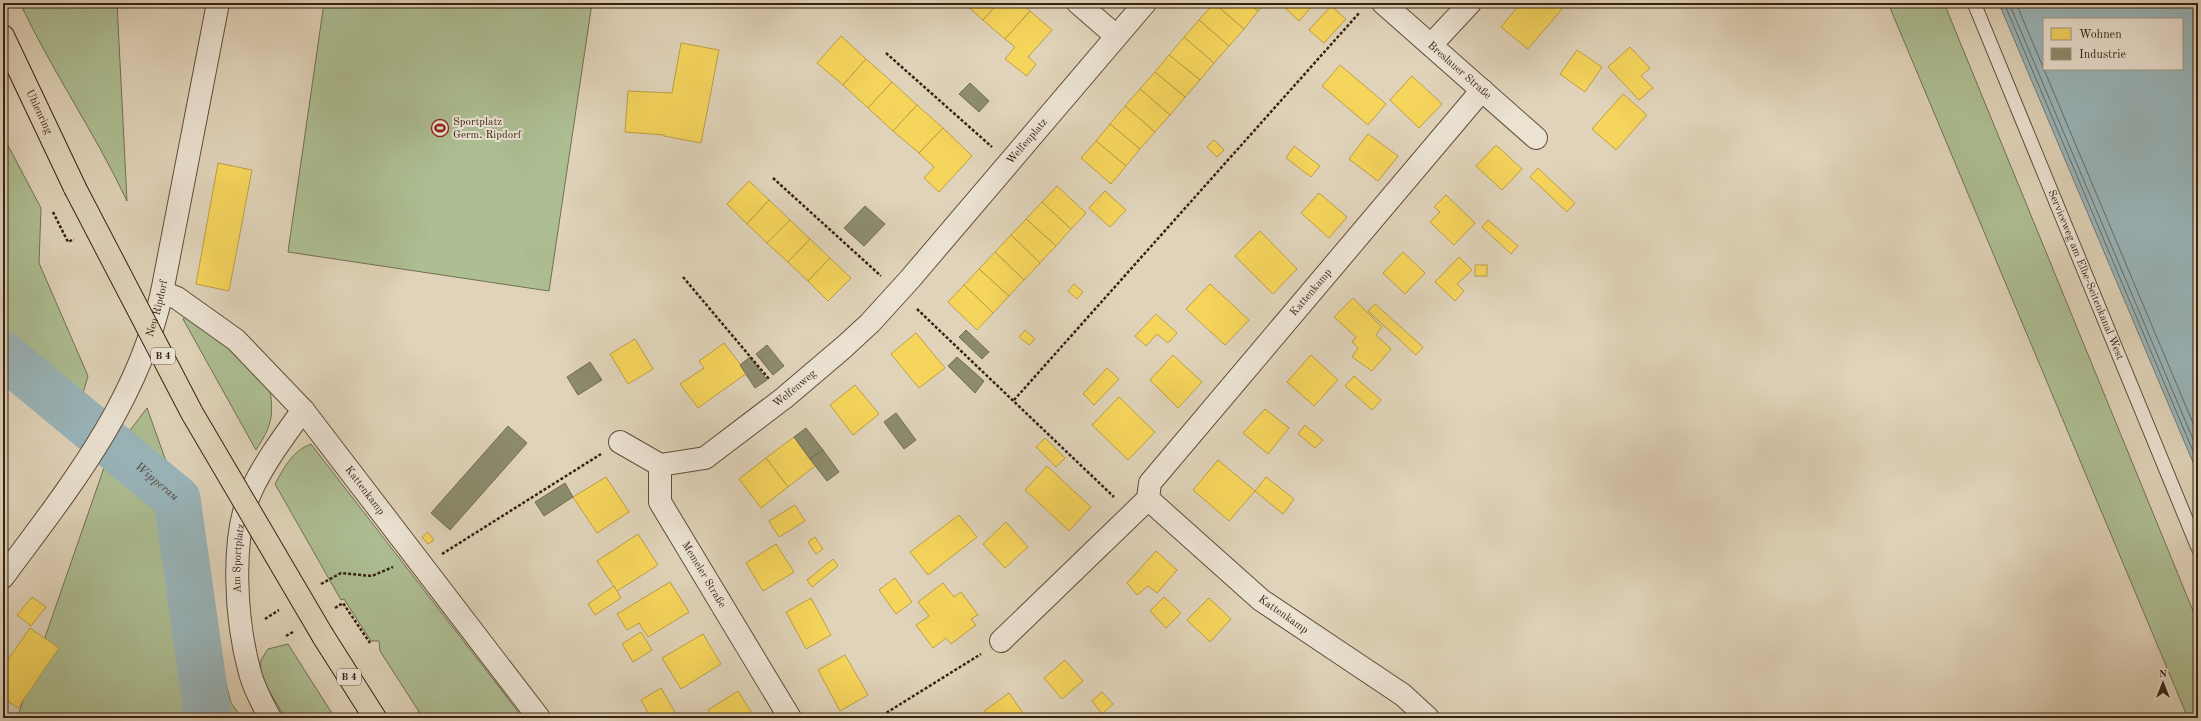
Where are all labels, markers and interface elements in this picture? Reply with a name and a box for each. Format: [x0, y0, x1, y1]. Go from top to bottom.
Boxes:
legend [2043, 18, 2183, 70]
text: Wohnen [2079, 29, 2122, 41]
street label: Breslauer Straße [1426, 40, 1493, 101]
text: Industrie [2079, 49, 2126, 61]
street label: Uhlenring [24, 88, 54, 136]
street label: Welfenplatz [1005, 116, 1050, 166]
place label: Sportplatz Germ. Ripdorf [453, 117, 522, 141]
sports icon: Sportplatz Germ. Ripdorf [430, 118, 450, 138]
street label: Serviceweg am Elbe-Seitenkanal West [2046, 188, 2126, 362]
street label: Kattenkamp [1288, 266, 1334, 318]
street label: Neu Ripdorf [144, 279, 170, 338]
road number: B 4 [151, 348, 175, 364]
street label: Welfenweg [771, 368, 818, 410]
water label: Wipperau [132, 460, 181, 503]
street label: Kattenkamp [343, 464, 387, 517]
street label: Am Sportplatz [232, 523, 247, 593]
street label: Memeler Straße [680, 540, 728, 610]
street label: Kattenkamp [1256, 594, 1310, 636]
north arrow [2143, 663, 2183, 703]
road number: B 4 [337, 669, 361, 685]
text: N [2159, 669, 2168, 680]

